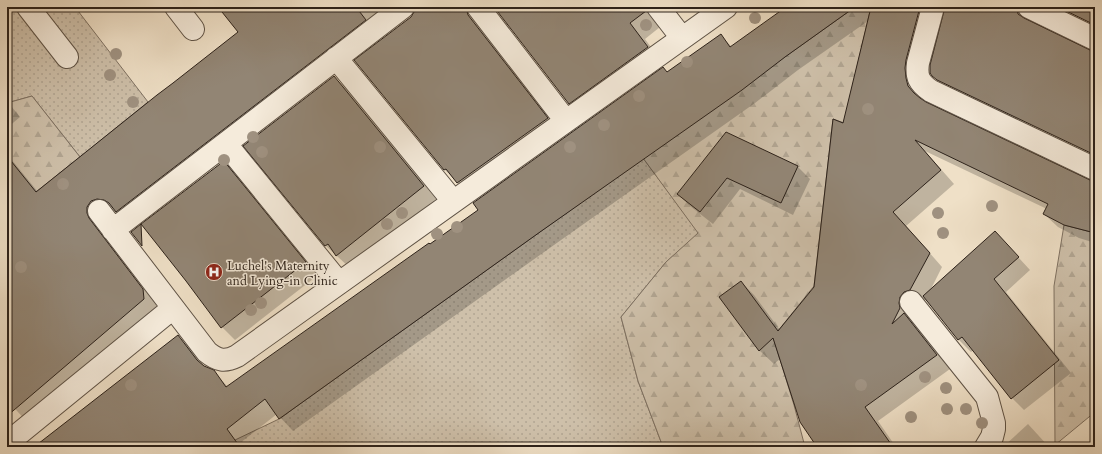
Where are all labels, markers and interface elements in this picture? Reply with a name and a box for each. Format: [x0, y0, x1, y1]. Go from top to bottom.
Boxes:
place label: Luchel's Maternity and Lying-in Clinic [227, 257, 338, 290]
hospital icon: Luchel's Maternity and Lying-in Clinic [204, 262, 224, 282]

